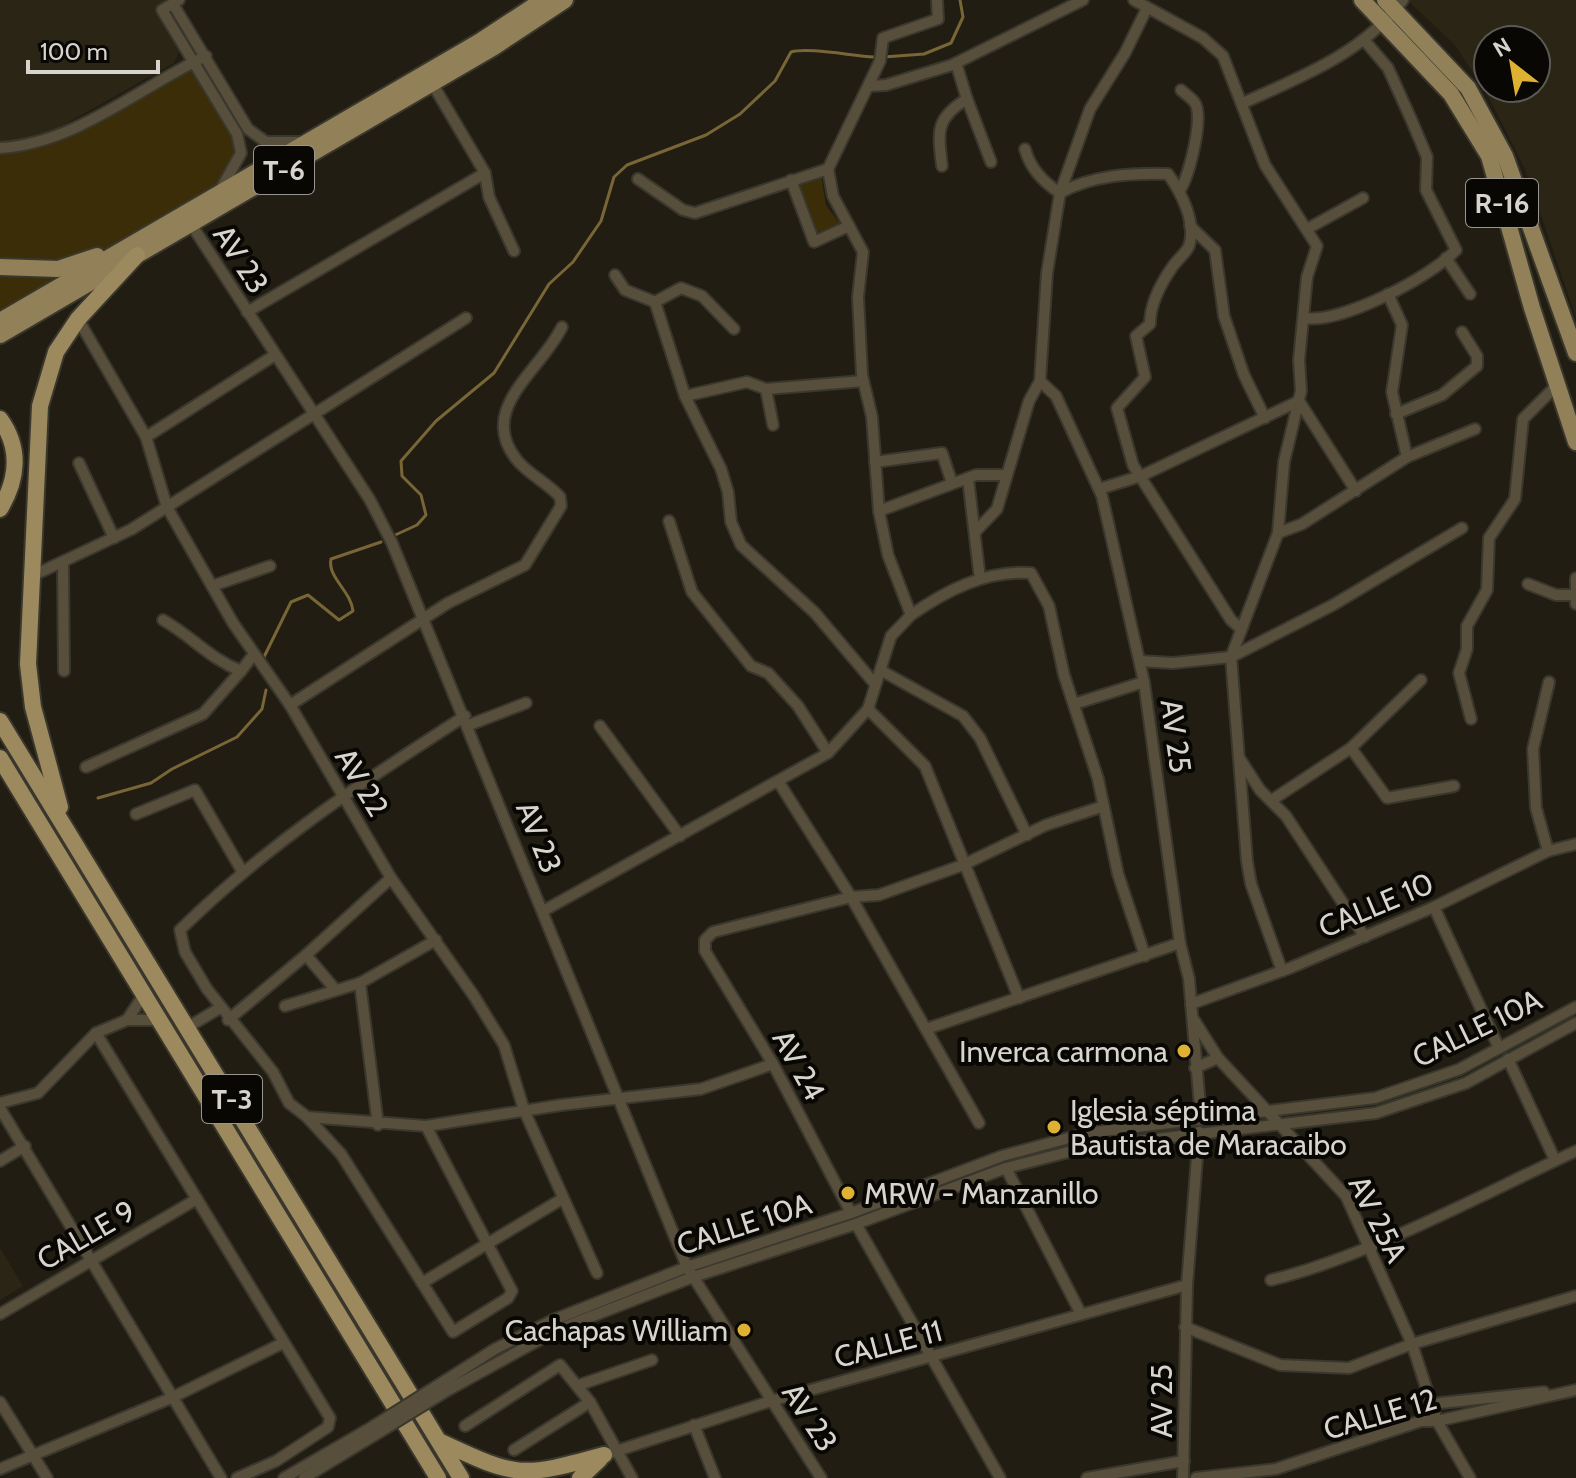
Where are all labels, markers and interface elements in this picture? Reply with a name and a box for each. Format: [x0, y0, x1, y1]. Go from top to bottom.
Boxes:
scale bar [28, 24, 158, 74]
north arrow [1472, 24, 1552, 104]
text: N [1488, 32, 1516, 63]
text: 100 m [40, 37, 108, 66]
road number: T-6 [254, 146, 314, 194]
road number: R-16 [1466, 179, 1538, 227]
street label: AV 23 [205, 218, 277, 300]
street label: AV 25 [1153, 697, 1199, 775]
street label: AV 22 [327, 741, 397, 823]
street label: AV 23 [508, 796, 570, 878]
street label: CALLE 10 [1313, 864, 1439, 946]
street label: CALLE 10A [1406, 981, 1548, 1075]
street label: AV 24 [765, 1023, 833, 1107]
place label: Inverca carmona [959, 1033, 1169, 1070]
marker: Inverca carmona [1175, 1042, 1193, 1060]
road number: T-3 [202, 1075, 262, 1123]
place label: Iglesia séptima Bautista de Maracaibo [1070, 1092, 1347, 1163]
marker: Iglesia séptima Bautista de Maracaibo [1045, 1118, 1063, 1136]
street label: AV 25A [1341, 1169, 1416, 1269]
place label: MRW - Manzanillo [864, 1175, 1098, 1212]
marker: MRW - Manzanillo [839, 1184, 857, 1202]
street label: CALLE 10A [672, 1185, 816, 1263]
street label: CALLE 9 [30, 1192, 142, 1278]
place label: Cachapas William [505, 1312, 728, 1349]
street label: CALLE 11 [830, 1312, 946, 1376]
marker: Cachapas William [735, 1321, 753, 1339]
street label: AV 25 [1143, 1364, 1180, 1438]
street label: AV 23 [774, 1376, 846, 1458]
street label: CALLE 12 [1319, 1380, 1441, 1448]

